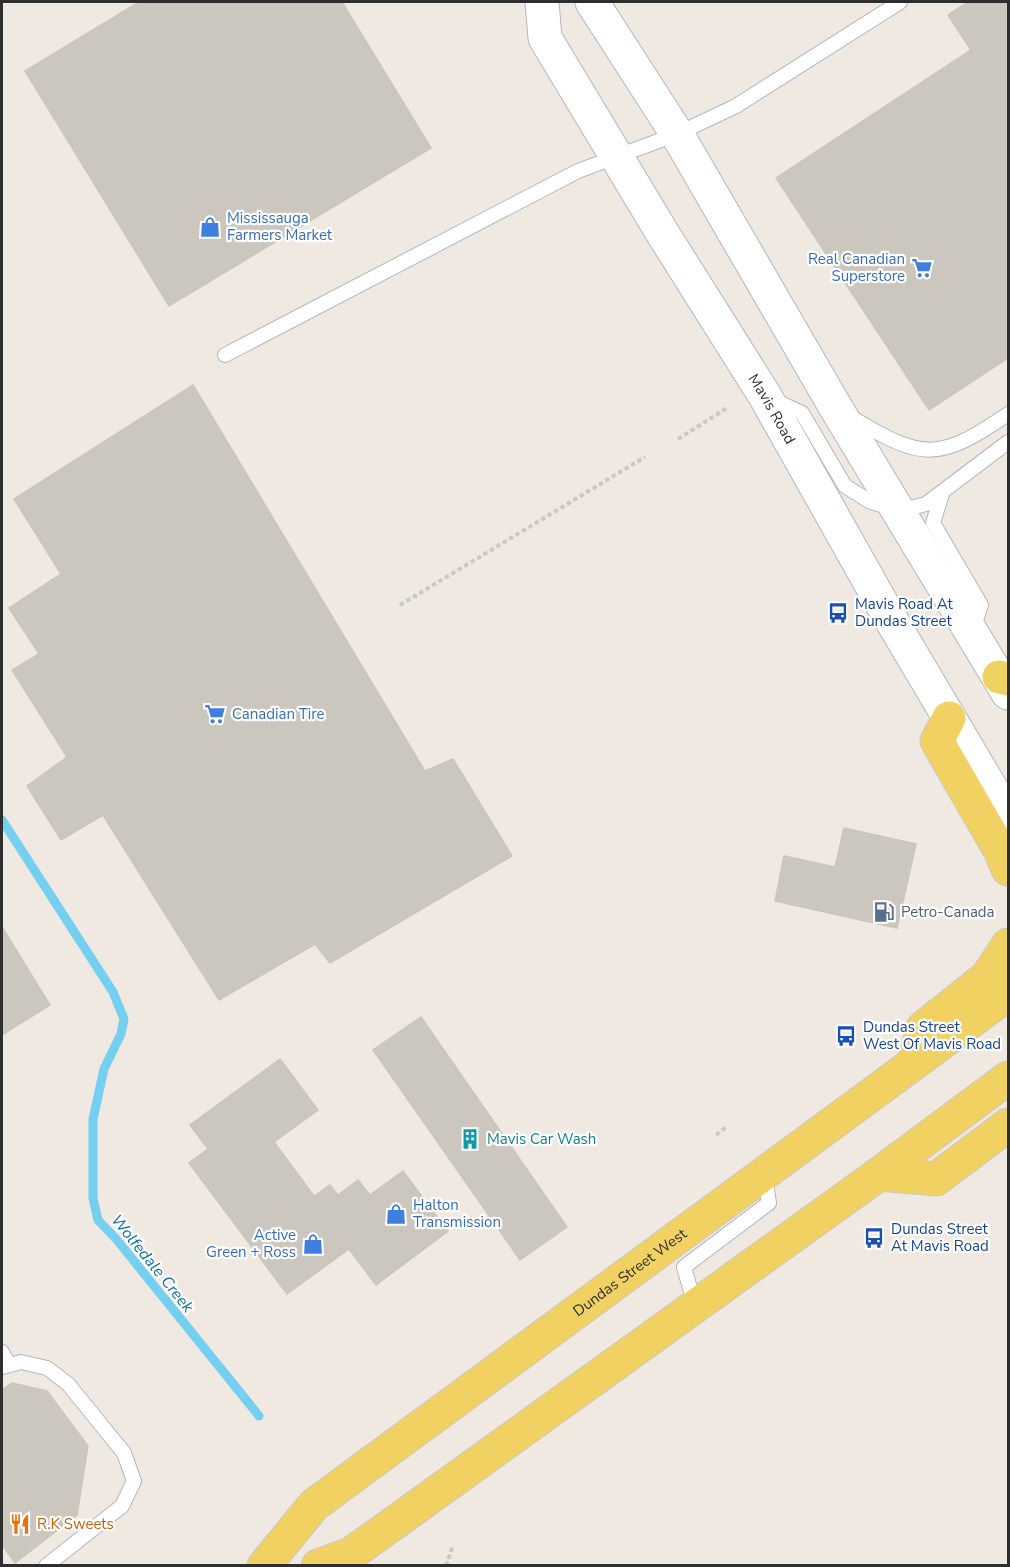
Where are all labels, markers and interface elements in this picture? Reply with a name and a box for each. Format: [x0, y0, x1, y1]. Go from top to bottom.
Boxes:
place label: Mississauga Farmers Market [227, 208, 333, 245]
shop icon: Mississauga Farmers Market [198, 215, 222, 239]
place label: Real Canadian Superstore [808, 249, 905, 286]
supermarket icon: Real Canadian Superstore [910, 256, 934, 280]
street label: Mavis Road [744, 370, 800, 448]
place label: Mavis Road At Dundas Street [855, 594, 953, 631]
bus stop icon: Mavis Road At Dundas Street [826, 601, 850, 625]
supermarket icon: Canadian Tire [203, 702, 227, 726]
place label: Canadian Tire [232, 704, 325, 724]
fuel station icon: Petro-Canada [872, 900, 896, 924]
place label: Petro-Canada [901, 902, 995, 922]
place label: Dundas Street West Of Mavis Road [863, 1017, 1001, 1054]
bus stop icon: Dundas Street West Of Mavis Road [834, 1024, 858, 1048]
building icon: Mavis Car Wash [458, 1127, 482, 1151]
place label: Mavis Car Wash [487, 1129, 596, 1149]
place label: Halton Transmission [413, 1195, 501, 1232]
shop icon: Halton Transmission [384, 1202, 408, 1226]
water label: Wolfedale Creek [106, 1210, 199, 1318]
place label: Dundas Street At Mavis Road [891, 1219, 989, 1256]
street label: Dundas Street West [569, 1223, 691, 1321]
place label: Active Green + Ross [206, 1225, 296, 1262]
bus stop icon: Dundas Street At Mavis Road [862, 1226, 886, 1250]
shop icon: Active Green + Ross [301, 1232, 325, 1256]
restaurant icon: R.K Sweets [8, 1512, 32, 1536]
place label: R.K Sweets [37, 1514, 114, 1534]

